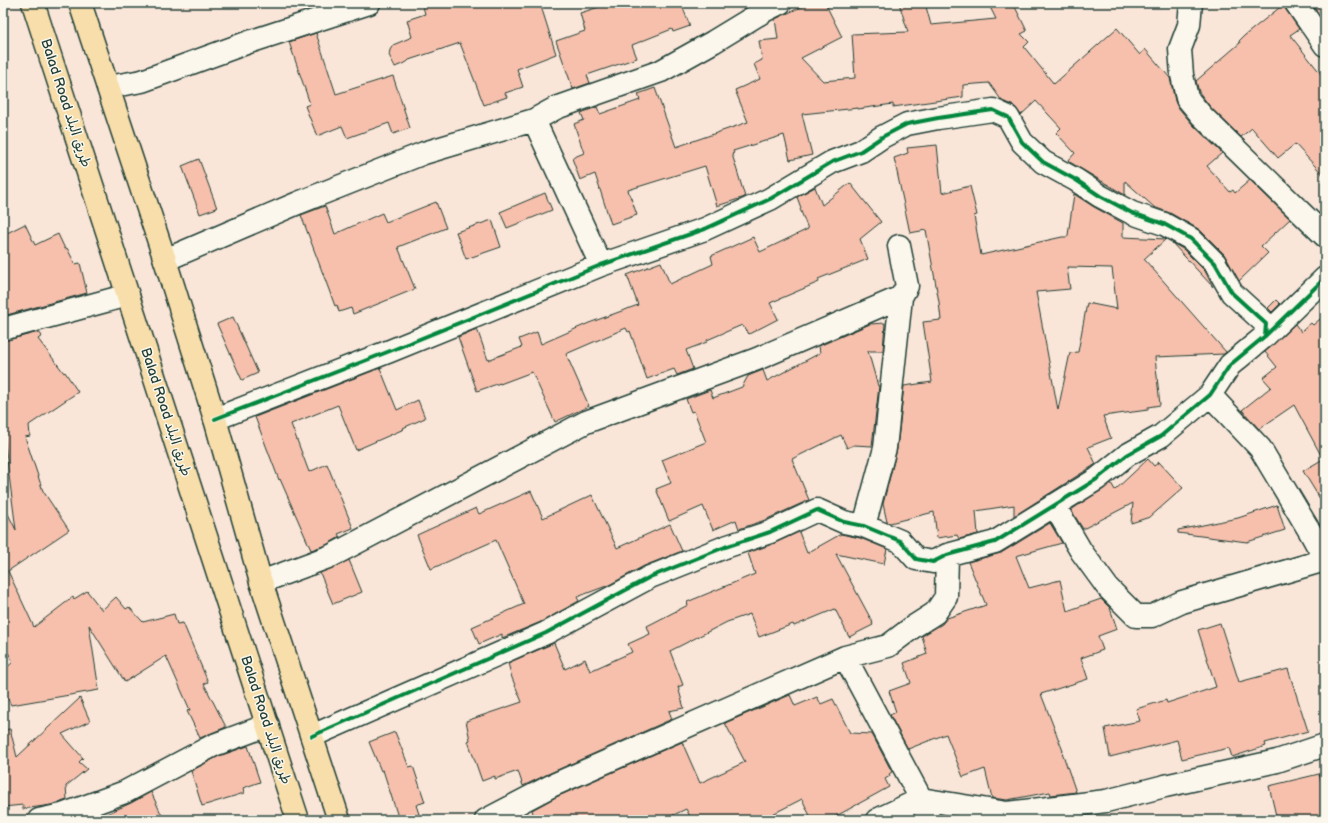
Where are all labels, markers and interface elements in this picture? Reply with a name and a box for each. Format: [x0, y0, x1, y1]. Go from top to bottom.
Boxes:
street label: Balad Road طريق البلد [37, 37, 95, 169]
street label: Balad Road طريق البلد [137, 346, 195, 478]
street label: Balad Road طريق البلد [237, 654, 295, 786]

